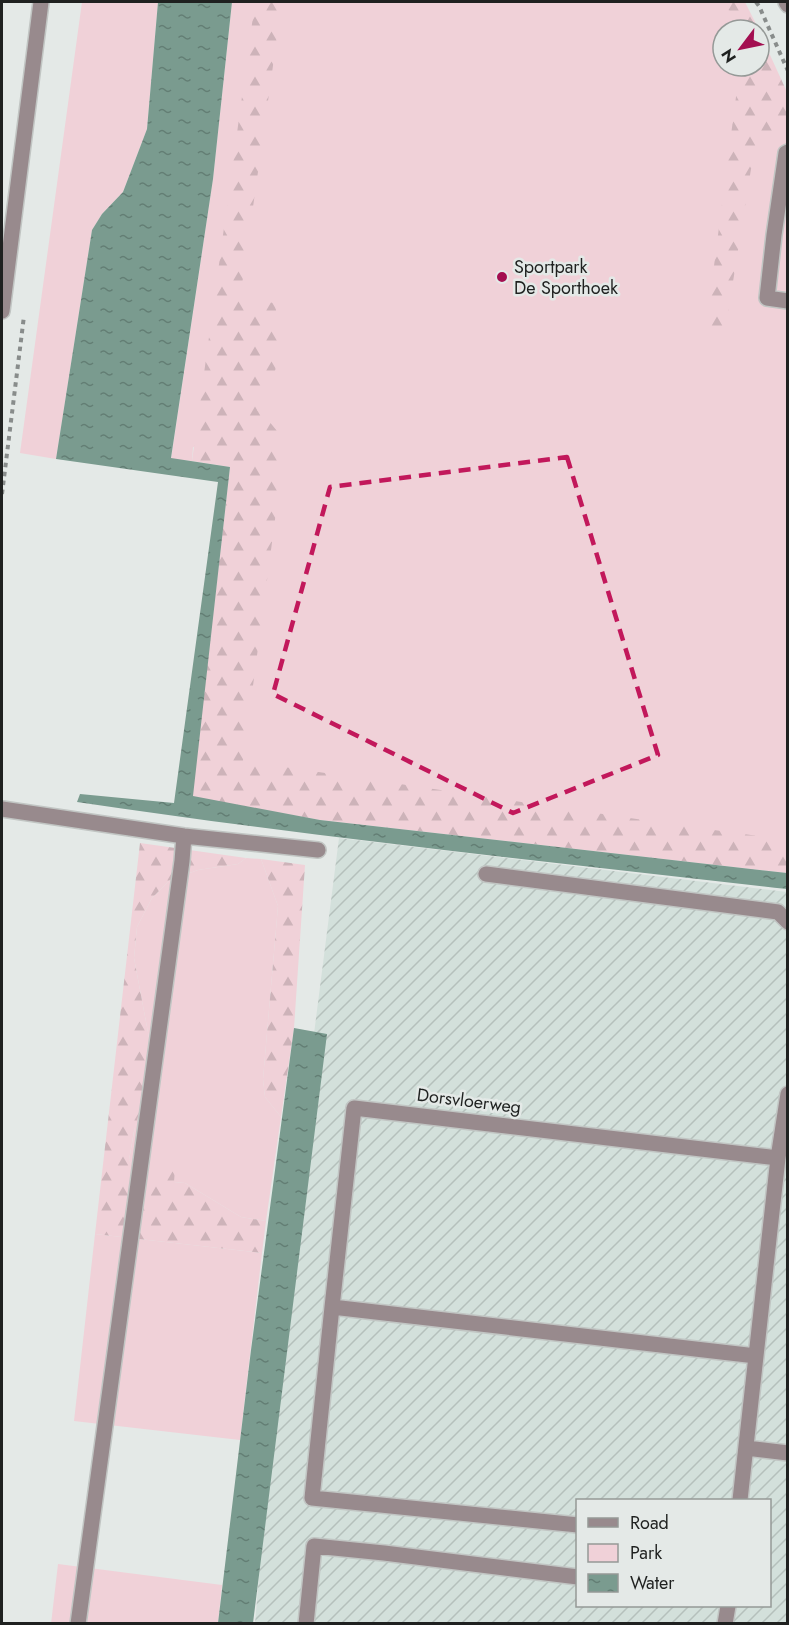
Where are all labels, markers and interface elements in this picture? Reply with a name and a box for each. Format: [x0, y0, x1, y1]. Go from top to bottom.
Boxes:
north arrow [711, 18, 771, 78]
text: N [716, 44, 742, 67]
place label: Sportpark De Sporthoek [514, 254, 618, 301]
marker: Sportpark De Sporthoek [495, 270, 509, 284]
street label: Dorsvloerweg [415, 1082, 523, 1120]
legend [576, 1499, 771, 1607]
text: Road [630, 1510, 669, 1536]
text: Park [630, 1540, 662, 1566]
text: Water [630, 1570, 675, 1596]

